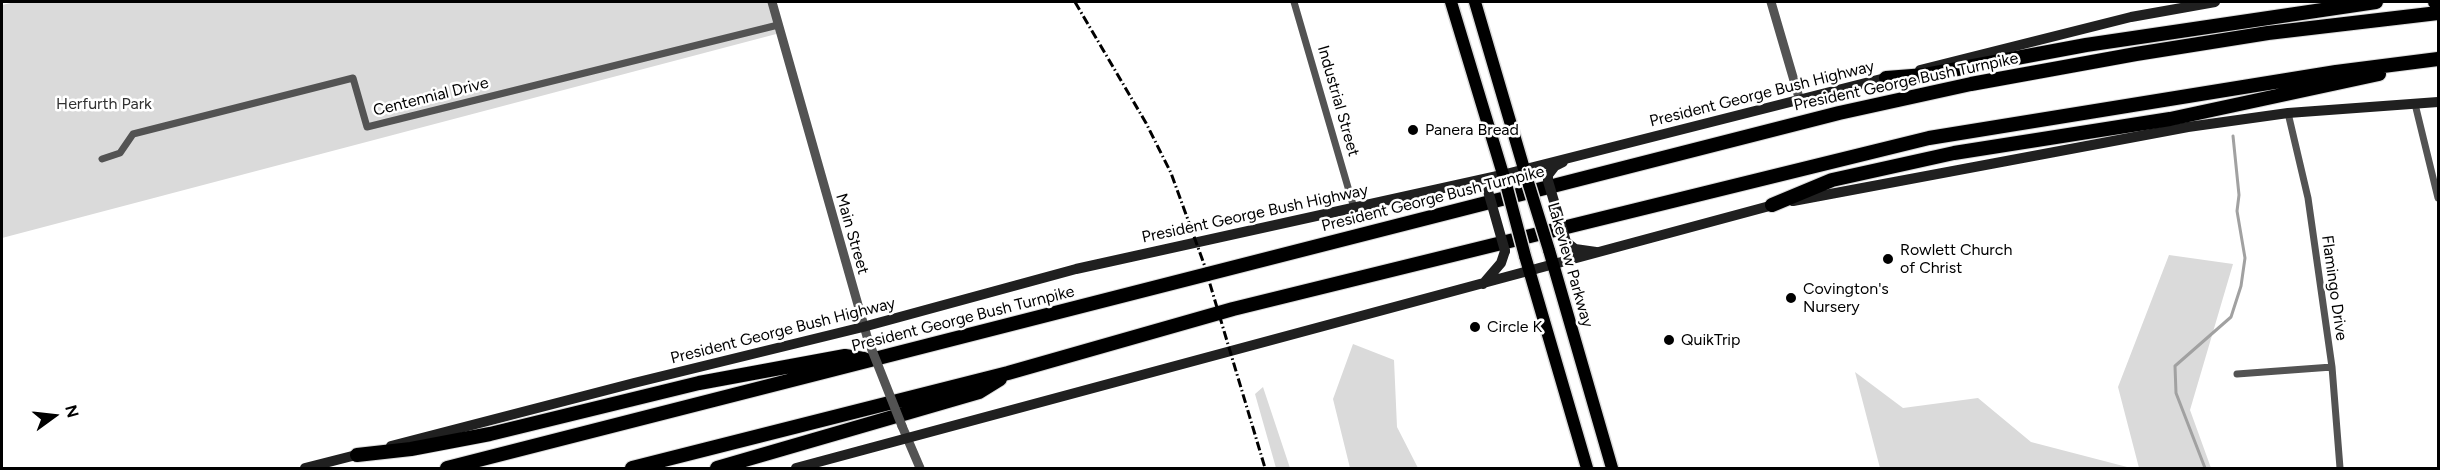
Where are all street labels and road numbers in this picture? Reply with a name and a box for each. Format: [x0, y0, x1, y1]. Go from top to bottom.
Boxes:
street label: Industrial Street [1313, 43, 1363, 159]
street label: President George Bush Turnpike [1792, 49, 2020, 115]
street label: President George Bush Highway [1648, 57, 1876, 131]
street label: Centennial Drive [371, 73, 491, 121]
street label: President George Bush Turnpike [1320, 162, 1546, 236]
street label: President George Bush Highway [1140, 181, 1370, 247]
street label: Main Street [831, 191, 873, 277]
street label: Lakeview Parkway [1543, 200, 1597, 330]
street label: Flamingo Drive [2317, 234, 2351, 342]
street label: President George Bush Turnpike [850, 282, 1076, 356]
street label: President George Bush Highway [669, 294, 897, 368]

